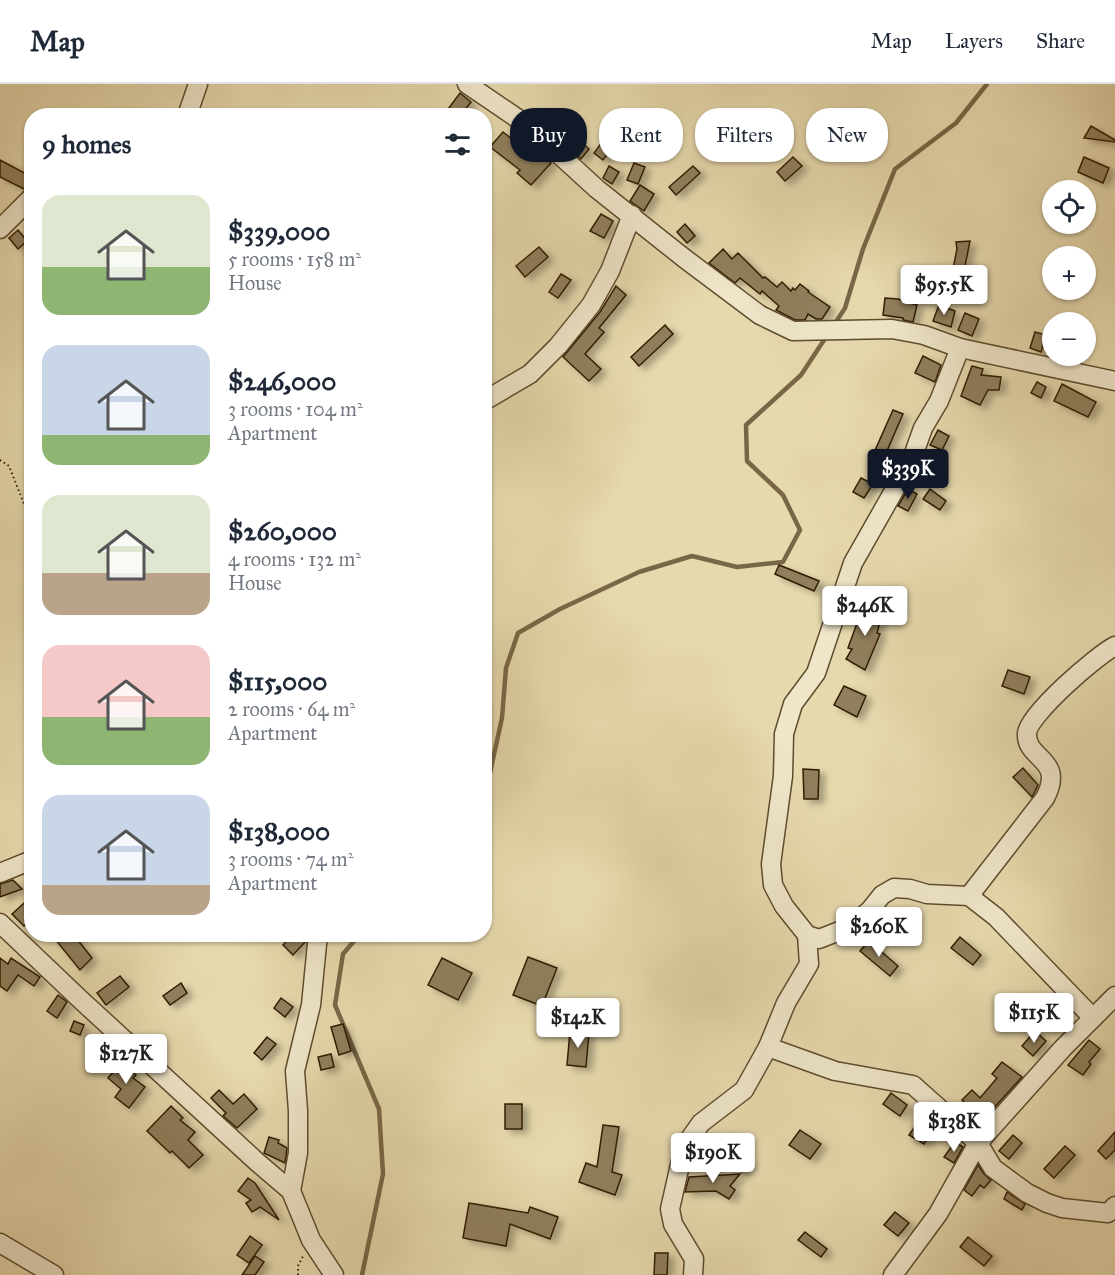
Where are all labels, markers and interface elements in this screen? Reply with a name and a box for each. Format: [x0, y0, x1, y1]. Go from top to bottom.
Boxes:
text: Map [30, 24, 85, 59]
text: Map [871, 28, 912, 54]
text: Layers [945, 28, 1003, 54]
text: Share [1036, 28, 1085, 54]
chip: Buy [510, 108, 587, 162]
chip: Rent [599, 108, 683, 162]
chip: Filters [695, 108, 794, 162]
chip: New [806, 108, 888, 162]
text: 9 homes [42, 128, 131, 160]
icon: filters [441, 128, 474, 161]
map controls [1042, 180, 1096, 366]
button: locate [1042, 180, 1096, 234]
text: $339,000 [228, 215, 330, 247]
icon: home [90, 219, 162, 291]
button: + [1042, 246, 1096, 300]
text: 5 rooms · 158 m² [228, 247, 361, 271]
pin: $95.5K [895, 265, 993, 316]
text: House [228, 271, 282, 295]
text: $95.5K [915, 272, 973, 296]
button: − [1042, 312, 1096, 366]
text: $246,000 [228, 365, 336, 397]
icon: home [90, 369, 162, 441]
text: 3 rooms · 104 m² [228, 397, 363, 421]
text: Apartment [228, 421, 317, 445]
pin: $339K [866, 449, 950, 500]
text: $339K [882, 456, 934, 480]
text: $260,000 [228, 515, 337, 547]
icon: home [90, 519, 162, 591]
text: 4 rooms · 132 m² [228, 547, 361, 571]
text: House [228, 571, 282, 595]
pin: $246K [823, 586, 907, 637]
text: $246K [836, 593, 894, 617]
text: $115,000 [228, 665, 327, 697]
icon: home [90, 669, 162, 741]
text: 2 rooms · 64 m² [228, 697, 355, 721]
text: Apartment [228, 721, 317, 745]
text: $138,000 [228, 815, 330, 847]
icon: home [90, 819, 162, 891]
text: 3 rooms · 74 m² [228, 847, 353, 871]
text: Apartment [228, 871, 317, 895]
pin: $260K [837, 907, 921, 958]
text: $260K [850, 914, 908, 938]
pin: $115K [992, 993, 1076, 1044]
pin: $142K [536, 998, 620, 1049]
text: $115K [1008, 1000, 1060, 1024]
text: $142K [550, 1005, 606, 1029]
pin: $127K [84, 1034, 168, 1085]
text: $127K [99, 1041, 153, 1065]
pin: $138K [912, 1102, 996, 1153]
text: $138K [928, 1109, 980, 1133]
pin: $190K [671, 1133, 755, 1184]
text: $190K [685, 1140, 741, 1164]

